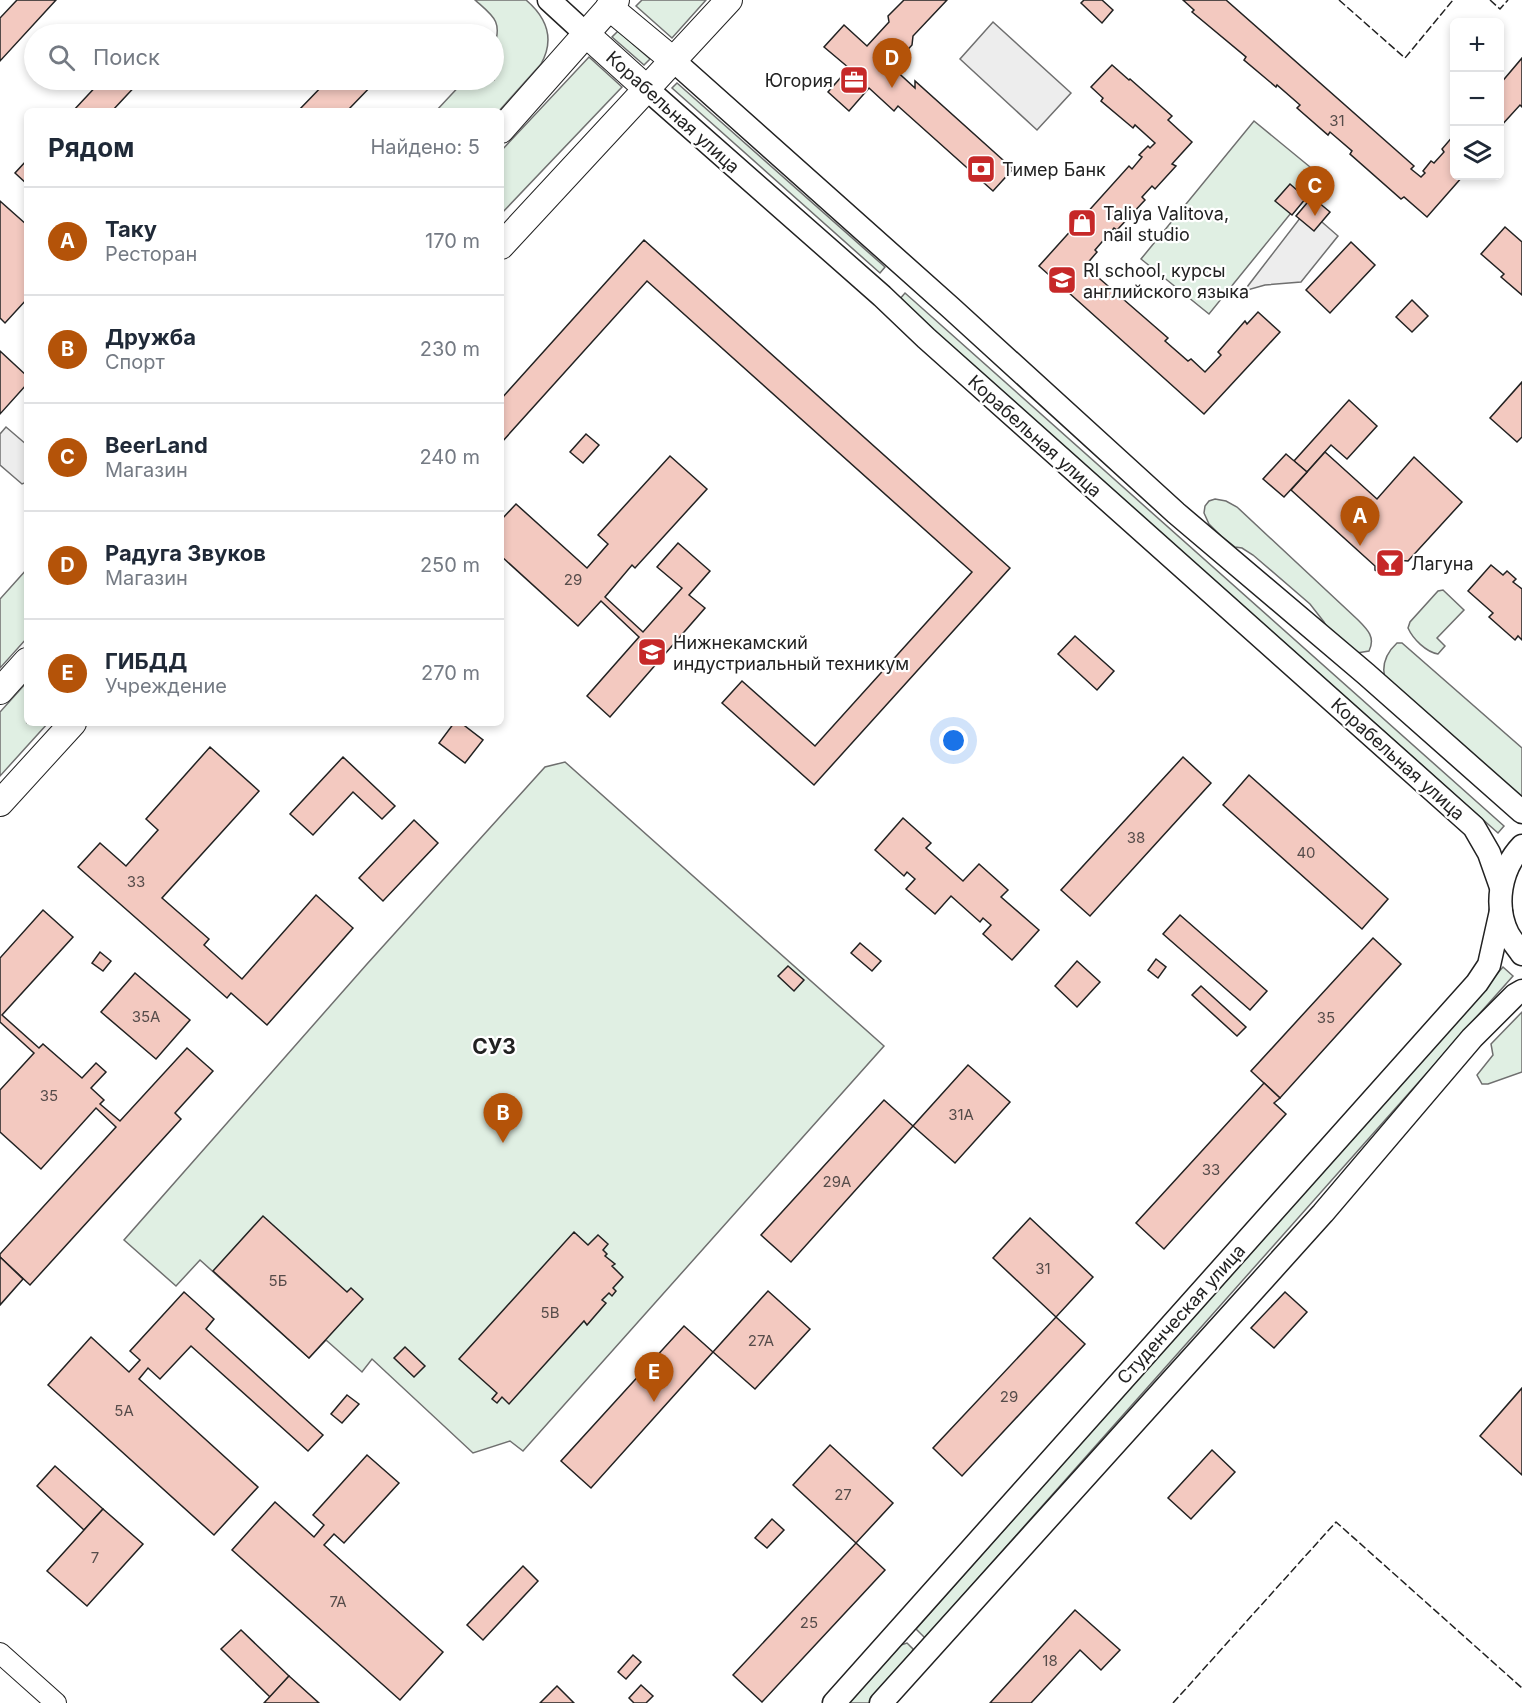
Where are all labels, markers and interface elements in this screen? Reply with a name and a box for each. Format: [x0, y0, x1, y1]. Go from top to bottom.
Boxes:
map controls [1450, 18, 1504, 180]
button: + [1450, 18, 1504, 72]
search box [24, 24, 504, 90]
pin: D [872, 38, 912, 88]
icon: search [45, 41, 78, 74]
text: Поиск [93, 44, 160, 70]
street label: Корабельная улица [602, 47, 744, 177]
office icon: Югория [838, 64, 870, 96]
place label: Югория [765, 70, 833, 91]
button: − [1450, 72, 1504, 126]
house number: 31 [1329, 111, 1345, 130]
button: layers [1450, 126, 1504, 180]
text: Рядом [48, 132, 134, 163]
text: Найдено: 5 [370, 135, 480, 159]
bank icon: Тимер Банк [965, 153, 997, 185]
place label: Тимер Банк [1002, 159, 1106, 180]
pin: C [1296, 166, 1334, 216]
place label: Taliya Valitova, nail studio [1103, 203, 1229, 245]
shop icon: Taliya Valitova, nail studio [1066, 207, 1098, 239]
text: Таку [105, 216, 157, 242]
text: A [60, 229, 75, 253]
text: 170 m [425, 229, 480, 253]
text: Ресторан [105, 242, 197, 266]
place label: RI school, курсы английского языка [1083, 260, 1249, 302]
school or university icon: RI school, курсы английского языка [1046, 264, 1078, 296]
text: Дружба [105, 324, 196, 350]
text: B [61, 337, 74, 361]
text: 230 m [420, 337, 480, 361]
text: Спорт [105, 350, 165, 374]
street label: Корабельная улица [964, 371, 1106, 501]
text: BeerLand [105, 432, 208, 458]
text: C [60, 445, 75, 469]
text: 240 m [419, 445, 480, 469]
text: Магазин [105, 458, 188, 482]
pin: A [1340, 496, 1380, 546]
text: Радуга Звуков [105, 540, 266, 566]
bar icon: Лагуна [1374, 547, 1406, 579]
text: D [60, 553, 75, 577]
text: 250 m [420, 553, 480, 577]
place label: Лагуна [1411, 553, 1474, 574]
text: Магазин [105, 566, 188, 590]
house number: 29 [564, 570, 582, 589]
place label: Нижнекамский индустриальный техникум [673, 632, 909, 674]
school or university icon: Нижнекамский индустриальный техникум [636, 636, 668, 668]
text: ГИБДД [105, 648, 187, 674]
text: E [61, 661, 74, 685]
text: 270 m [421, 661, 480, 685]
text: Учреждение [105, 674, 227, 698]
street label: Корабельная улица [1327, 694, 1469, 824]
your location [939, 726, 968, 755]
house number: 38 [1127, 828, 1145, 847]
house number: 40 [1296, 843, 1316, 862]
house number: 33 [127, 872, 145, 891]
house number: 35А [132, 1007, 160, 1026]
house number: 35 [1317, 1008, 1335, 1027]
district label: СУЗ [472, 1034, 516, 1059]
house number: 35 [40, 1086, 58, 1105]
pin: B [484, 1094, 522, 1143]
house number: 31А [948, 1105, 974, 1124]
house number: 33 [1202, 1160, 1220, 1179]
house number: 29А [823, 1172, 851, 1191]
street label: Студенческая улица [1113, 1240, 1249, 1388]
house number: 31 [1035, 1259, 1051, 1278]
house number: 5Б [269, 1271, 287, 1290]
house number: 5В [541, 1303, 559, 1322]
house number: 27А [748, 1331, 774, 1350]
pin: E [634, 1352, 674, 1402]
house number: 29 [1000, 1387, 1018, 1406]
house number: 5А [114, 1401, 134, 1420]
house number: 27 [834, 1485, 852, 1504]
house number: 7 [91, 1548, 99, 1567]
house number: 7А [329, 1592, 347, 1611]
house number: 25 [800, 1613, 818, 1632]
house number: 18 [1042, 1651, 1058, 1670]

